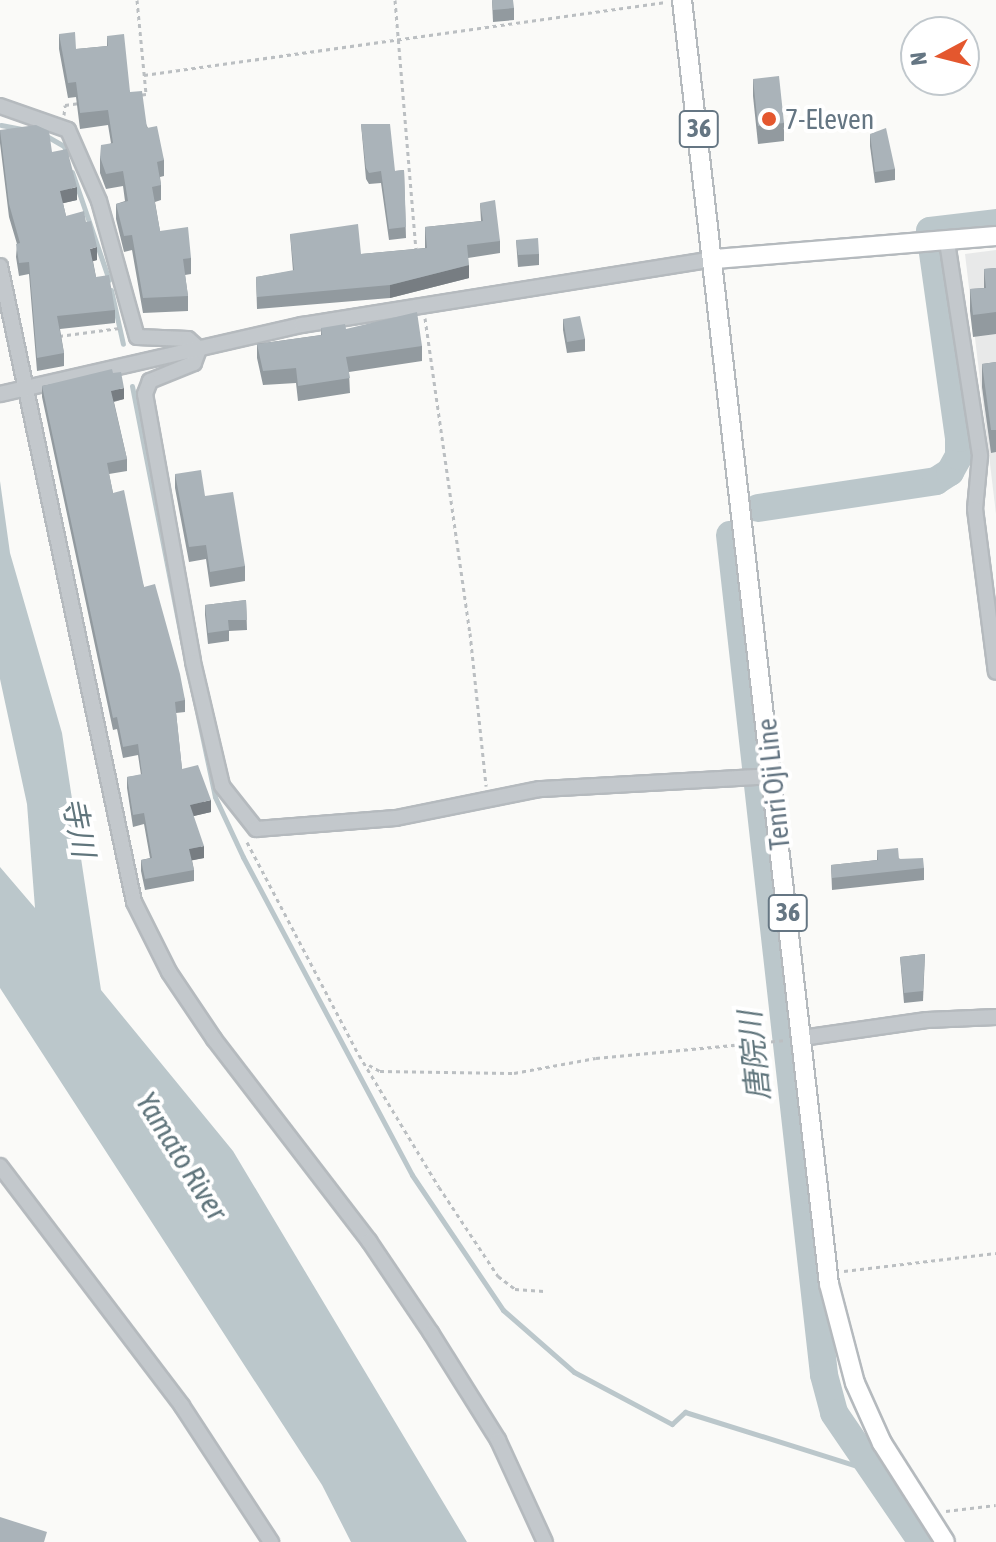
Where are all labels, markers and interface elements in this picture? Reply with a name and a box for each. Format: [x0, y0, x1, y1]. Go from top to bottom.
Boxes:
north arrow [900, 16, 980, 96]
text: N [904, 51, 932, 67]
place label: 7-Eleven [785, 102, 874, 136]
road number: 36 [677, 107, 721, 151]
marker: 7-Eleven [760, 110, 778, 128]
street label: Tenri Oji Line [749, 717, 797, 851]
water label: 寺川 [56, 794, 102, 860]
road number: 36 [766, 891, 810, 935]
water label: 唐院川 [731, 1009, 777, 1103]
water label: Yamato River [129, 1085, 235, 1227]

